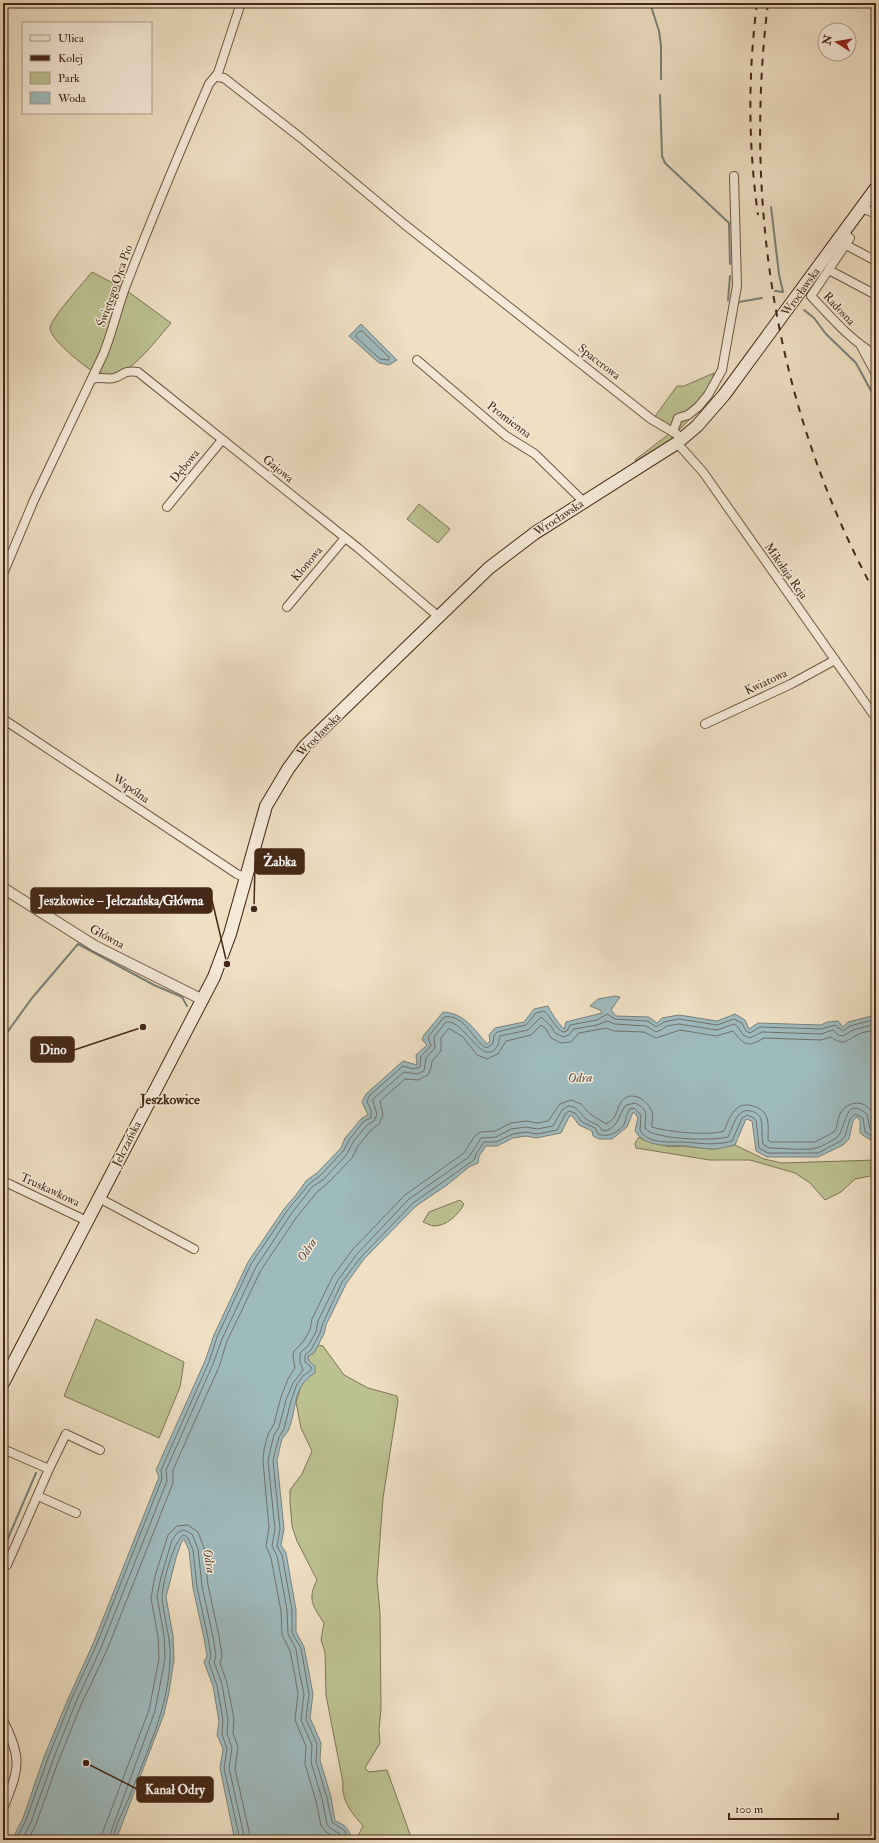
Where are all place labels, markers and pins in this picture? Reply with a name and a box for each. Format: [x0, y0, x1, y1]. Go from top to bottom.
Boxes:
callout: Żabka [255, 849, 304, 874]
callout: Jeszkowice – Jelczańska/Główna [31, 888, 212, 913]
callout: Dino [31, 1037, 74, 1062]
callout: Kanał Odry [137, 1777, 213, 1802]

